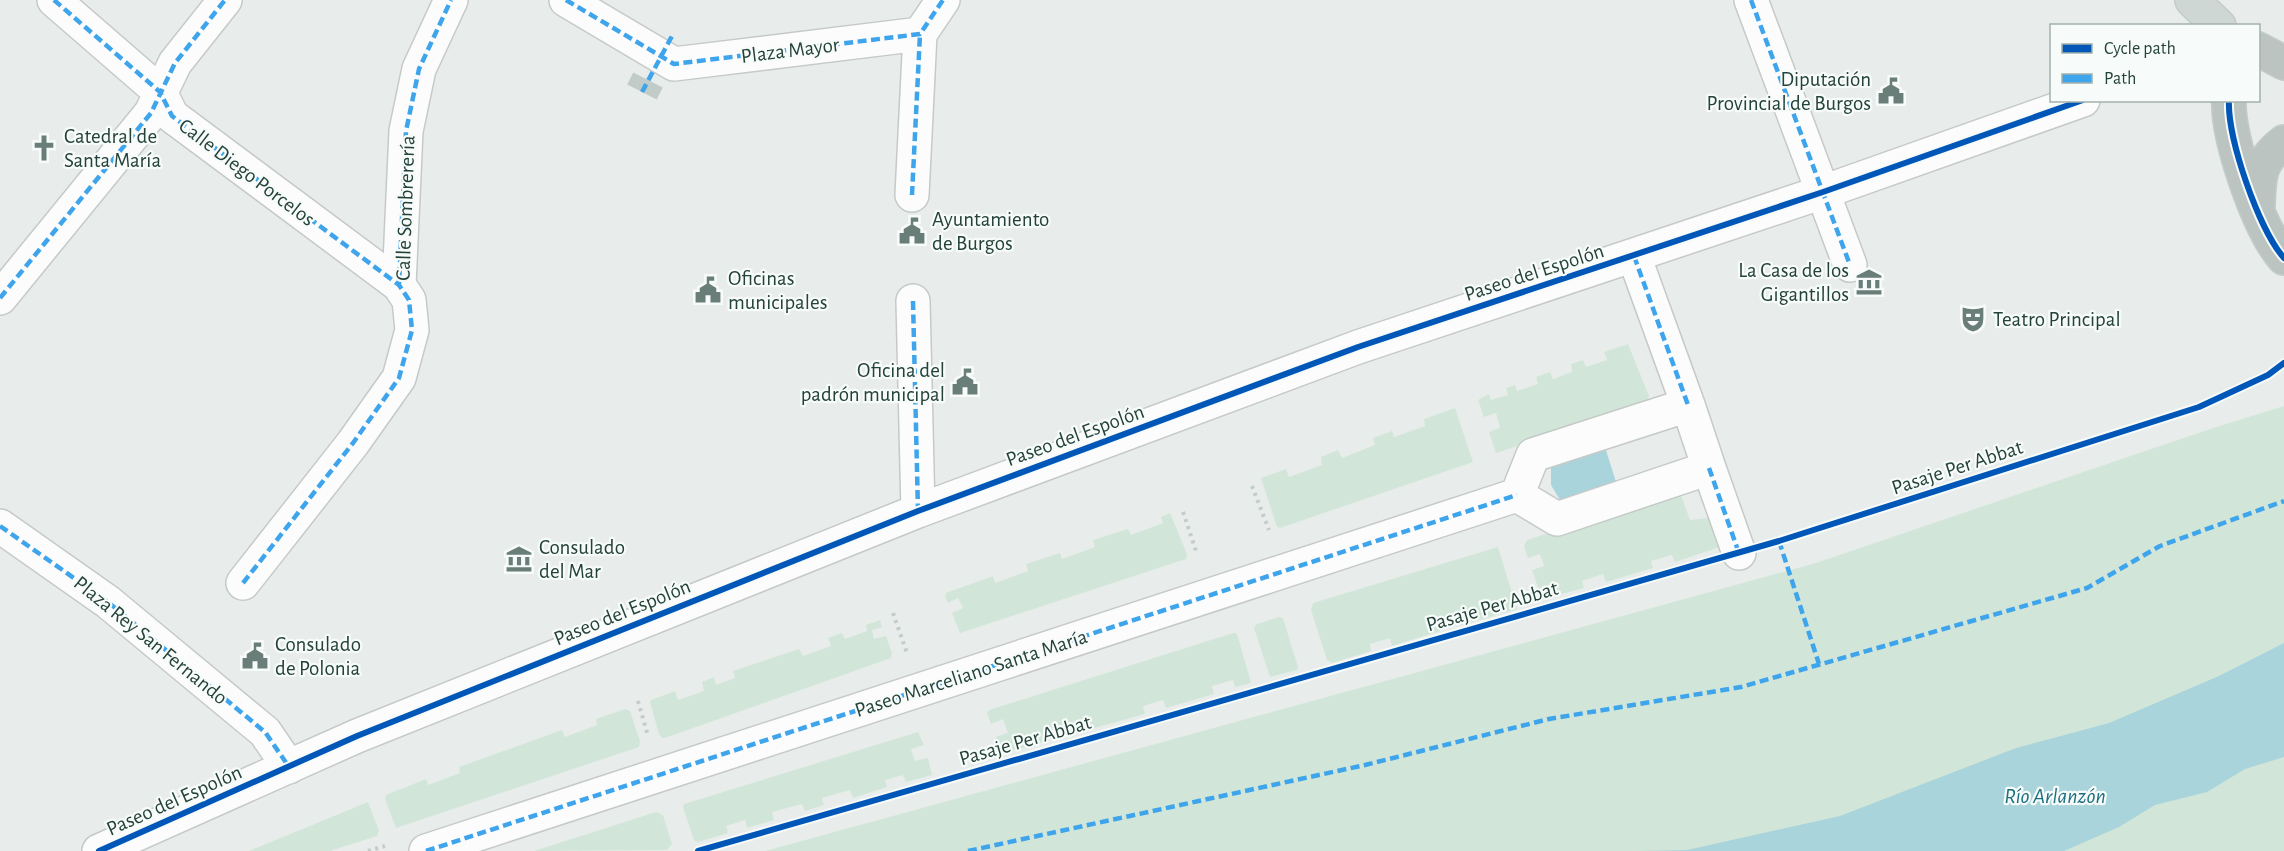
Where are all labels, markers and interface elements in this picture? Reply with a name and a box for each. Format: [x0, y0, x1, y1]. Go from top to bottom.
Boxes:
legend [2050, 24, 2260, 102]
street label: Plaza Mayor [740, 34, 841, 67]
text: Cycle path [2104, 40, 2176, 58]
place label: Diputación Provincial de Burgos [1706, 69, 1871, 114]
text: Path [2104, 70, 2136, 88]
public building icon: Diputación Provincial de Burgos [1876, 76, 1906, 106]
street label: Calle Diego Porcelos [175, 115, 319, 230]
place label: Catedral de Santa María [64, 126, 161, 171]
church icon: Catedral de Santa María [29, 133, 59, 163]
street label: Calle Sombrerería [392, 135, 419, 281]
place label: Ayuntamiento de Burgos [932, 209, 1049, 254]
public building icon: Ayuntamiento de Burgos [897, 216, 927, 246]
street label: Paseo del Espolón [1462, 240, 1607, 305]
place label: La Casa de los Gigantillos [1738, 260, 1849, 305]
museum icon: La Casa de los Gigantillos [1854, 267, 1884, 297]
place label: Oficinas municipales [728, 268, 827, 313]
public building icon: Oficinas municipales [693, 275, 723, 305]
theatre icon: Teatro Principal [1958, 304, 1988, 334]
place label: Teatro Principal [1993, 309, 2121, 330]
place label: Oficina del padrón municipal [801, 360, 945, 405]
public building icon: Oficina del padrón municipal [950, 367, 980, 397]
street label: Paseo del Espolón [1003, 401, 1147, 470]
street label: Pasaje Per Abbat [1889, 436, 2026, 499]
place label: Consulado del Mar [539, 537, 625, 582]
museum icon: Consulado del Mar [504, 544, 534, 574]
street label: Plaza Rey San Fernando [70, 572, 232, 709]
street label: Paseo del Espolón [551, 575, 694, 649]
street label: Pasaje Per Abbat [1424, 578, 1561, 635]
street label: Paseo Marceliano Santa María [852, 626, 1090, 721]
place label: Consulado de Polonia [275, 634, 361, 679]
public building icon: Consulado de Polonia [240, 641, 270, 671]
street label: Pasaje Per Abbat [957, 712, 1094, 769]
street label: Paseo del Espolón [103, 761, 245, 840]
water label: Río Arlanzón [2004, 785, 2106, 807]

